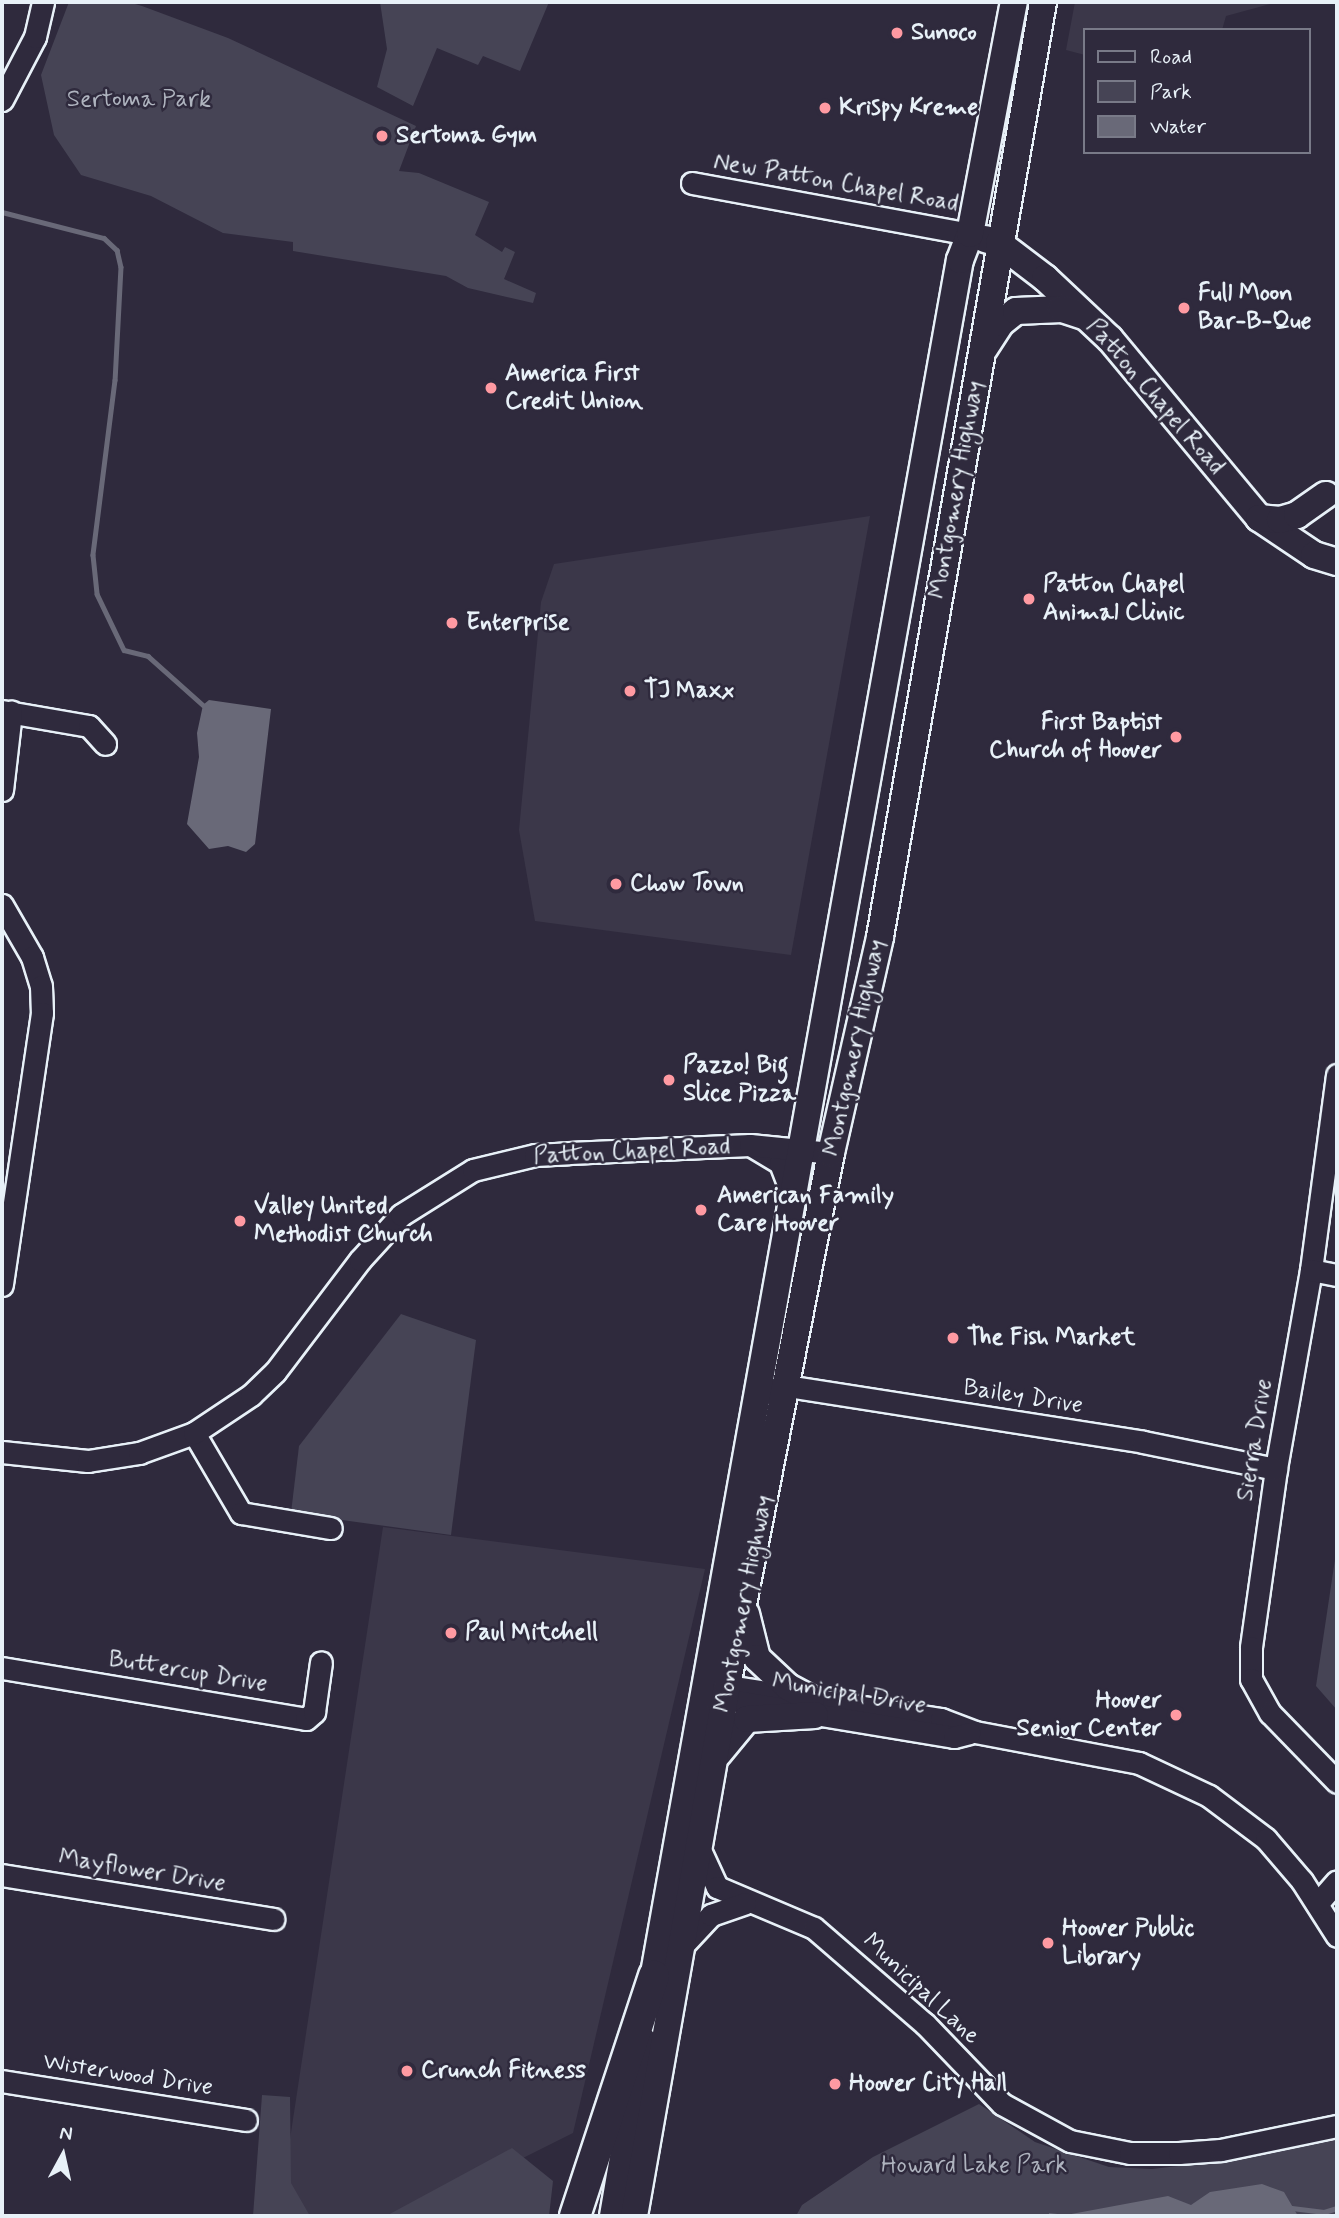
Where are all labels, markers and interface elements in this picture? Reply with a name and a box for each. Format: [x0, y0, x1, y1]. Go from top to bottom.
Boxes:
place label: Sunoco [911, 19, 977, 47]
marker: Sunoco [889, 25, 905, 41]
legend [1084, 28, 1311, 154]
text: Road [1150, 43, 1192, 71]
text: Park [1150, 78, 1192, 106]
park label: Sertoma Park [68, 86, 210, 114]
place label: Krispy Kreme [839, 94, 983, 122]
marker: Krispy Kreme [817, 100, 833, 116]
text: Water [1150, 113, 1206, 141]
place label: Sertoma Gym [396, 122, 545, 150]
marker: Sertoma Gym [374, 128, 390, 144]
street label: New Patton Chapel Road [711, 147, 961, 219]
place label: Full Moon Bar-B-Que [1198, 280, 1312, 336]
marker: Full Moon Bar-B-Que [1176, 300, 1192, 316]
street label: Patton Chapel Road [1078, 312, 1232, 482]
place label: America First Credit Union [505, 360, 639, 416]
street label: Montgomery Highway [923, 378, 991, 602]
marker: America First Credit Union [483, 380, 499, 396]
place label: Patton Chapel Animal Clinic [1043, 571, 1189, 627]
marker: Patton Chapel Animal Clinic [1021, 591, 1037, 607]
place label: Enterprise [466, 609, 570, 637]
marker: Enterprise [444, 615, 460, 631]
place label: TJ Maxx [644, 677, 735, 705]
marker: TJ Maxx [622, 683, 638, 699]
place label: First Baptist Church of Hoover [986, 709, 1162, 765]
marker: First Baptist Church of Hoover [1168, 729, 1184, 745]
place label: Chow Town [630, 870, 747, 898]
marker: Chow Town [608, 876, 624, 892]
street label: Montgomery Highway [818, 936, 892, 1160]
place label: Pazzo! Big Slice Pizza [683, 1052, 794, 1108]
marker: Pazzo! Big Slice Pizza [661, 1072, 677, 1088]
street label: Patton Chapel Road [531, 1132, 733, 1172]
place label: American Family Care Hoover [717, 1182, 887, 1238]
place label: Valley United Methodist Church [254, 1193, 433, 1249]
marker: American Family Care Hoover [691, 1200, 711, 1220]
marker: Valley United Methodist Church [232, 1213, 248, 1229]
place label: The Fish Market [967, 1324, 1135, 1352]
marker: The Fish Market [945, 1330, 961, 1346]
street label: Bailey Drive [961, 1373, 1085, 1421]
street label: Sierra Drive [1231, 1377, 1279, 1503]
street label: Montgomery Highway [709, 1492, 779, 1716]
place label: Paul Mitchell [465, 1619, 594, 1647]
marker: Paul Mitchell [443, 1625, 459, 1641]
street label: Buttercup Drive [106, 1645, 270, 1699]
street label: Municipal Drive [771, 1668, 927, 1720]
place label: Hoover Senior Center [1016, 1687, 1162, 1743]
marker: Hoover Senior Center [1168, 1707, 1184, 1723]
street label: Mayflower Drive [57, 1844, 227, 1898]
place label: Hoover Public Library [1062, 1915, 1199, 1971]
street label: Municipal Lane [856, 1927, 986, 2051]
marker: Hoover Public Library [1040, 1935, 1056, 1951]
street label: Wisterwood Drive [41, 2047, 215, 2103]
place label: Crunch Fitness [421, 2057, 586, 2085]
marker: Crunch Fitness [399, 2063, 415, 2079]
place label: Hoover City Hall [849, 2070, 1010, 2098]
marker: Hoover City Hall [827, 2076, 843, 2092]
north arrow [28, 2120, 98, 2190]
text: N [58, 2120, 74, 2147]
park label: Howard Lake Park [880, 2152, 1068, 2180]

